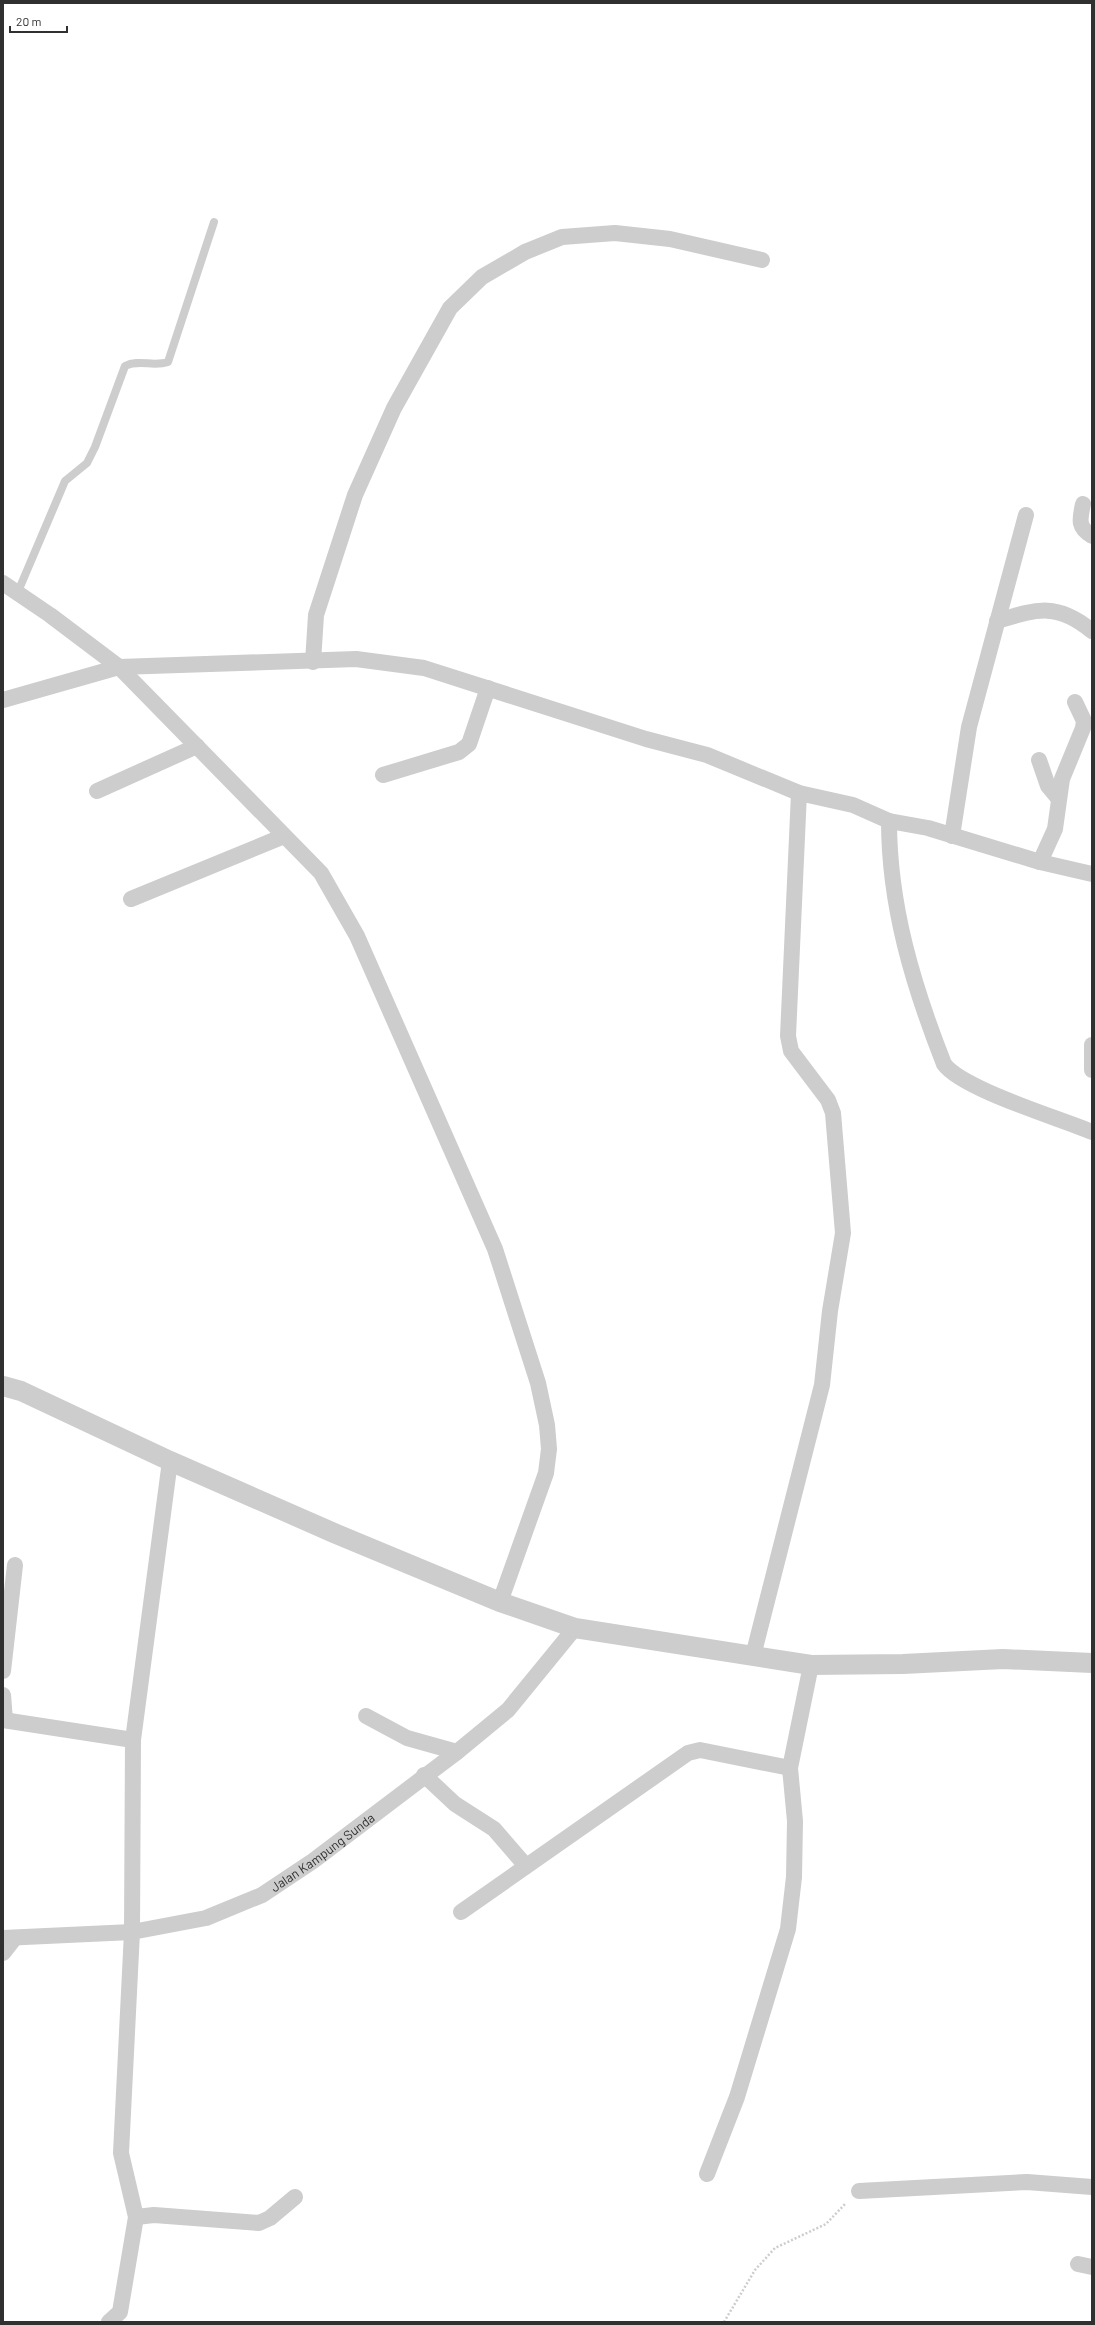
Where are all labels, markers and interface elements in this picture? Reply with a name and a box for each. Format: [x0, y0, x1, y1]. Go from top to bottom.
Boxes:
scale bar [10, 8, 67, 34]
text: 20 m [16, 14, 42, 28]
street label: Jalan Kampung Sunda [267, 1809, 378, 1895]

